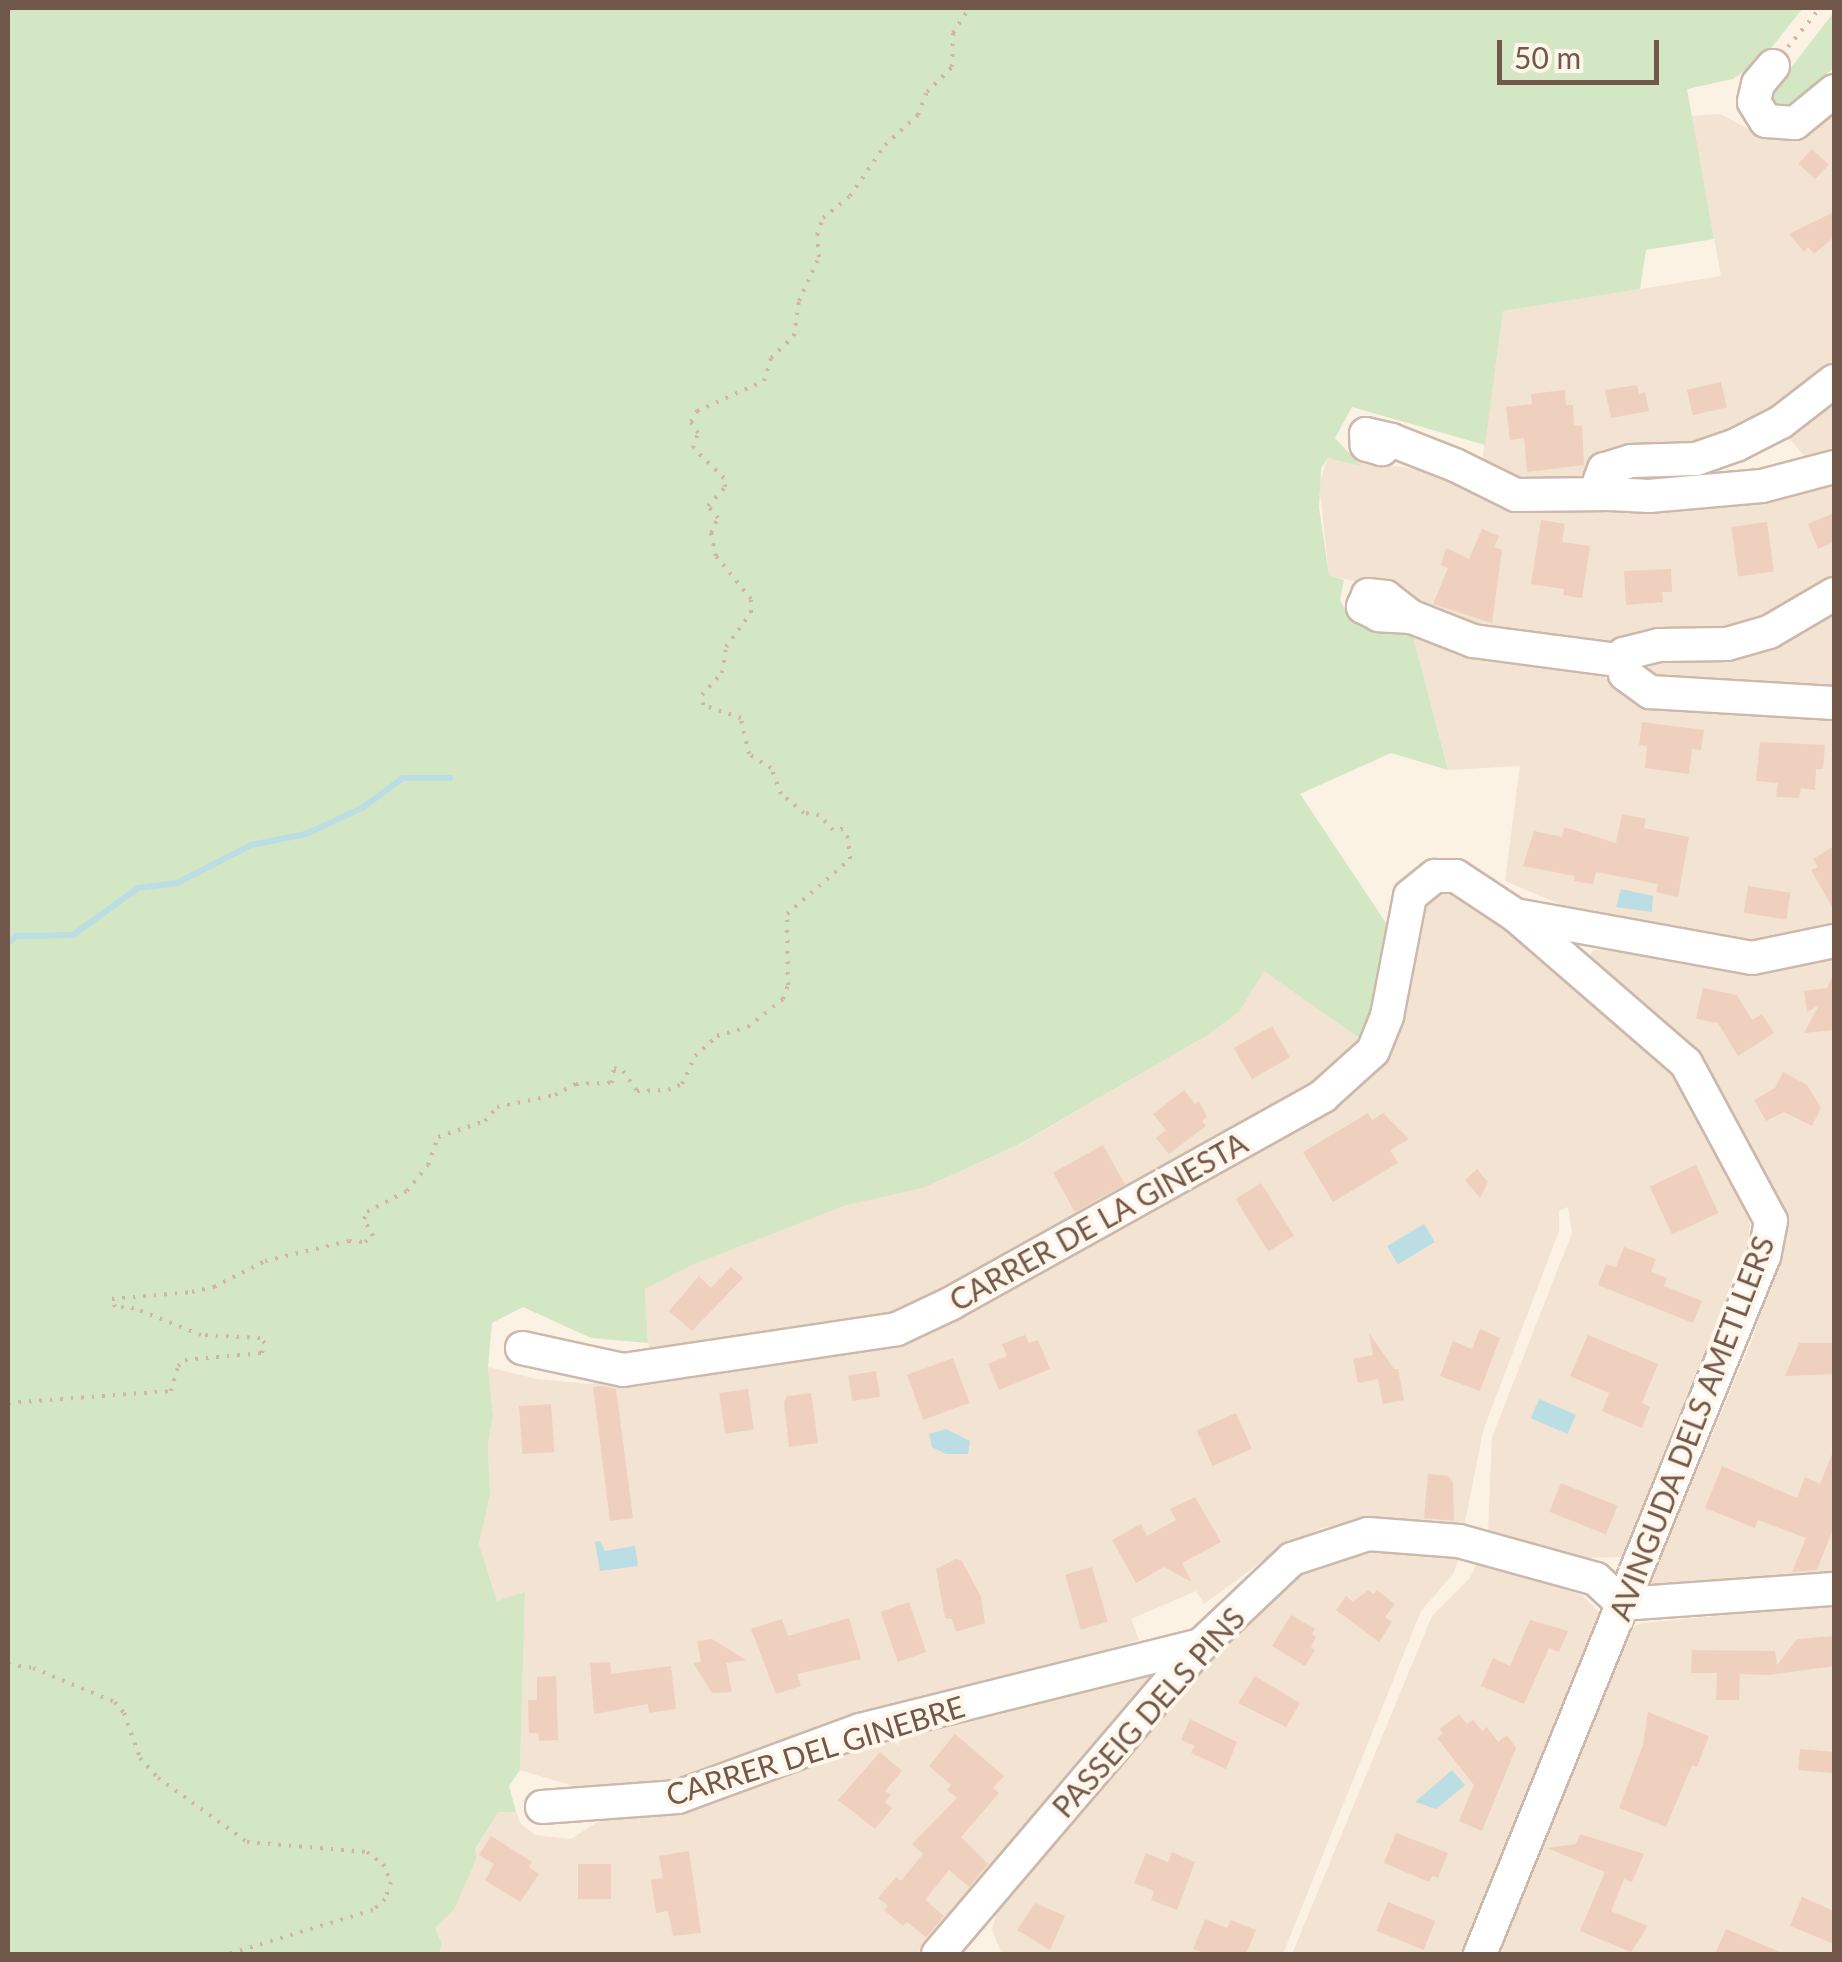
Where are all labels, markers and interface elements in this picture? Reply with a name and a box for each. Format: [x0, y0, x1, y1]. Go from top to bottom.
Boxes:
scale bar [1502, 20, 1664, 82]
text: 50 m [1514, 39, 1581, 75]
street label: CARRER DE LA GINESTA [942, 1124, 1254, 1318]
street label: AVINGUDA DELS AMETLLERS [1601, 1230, 1781, 1626]
street label: PASSEIG DELS PINS [1044, 1600, 1252, 1824]
street label: CARRER DEL GINEBRE [661, 1687, 969, 1813]

